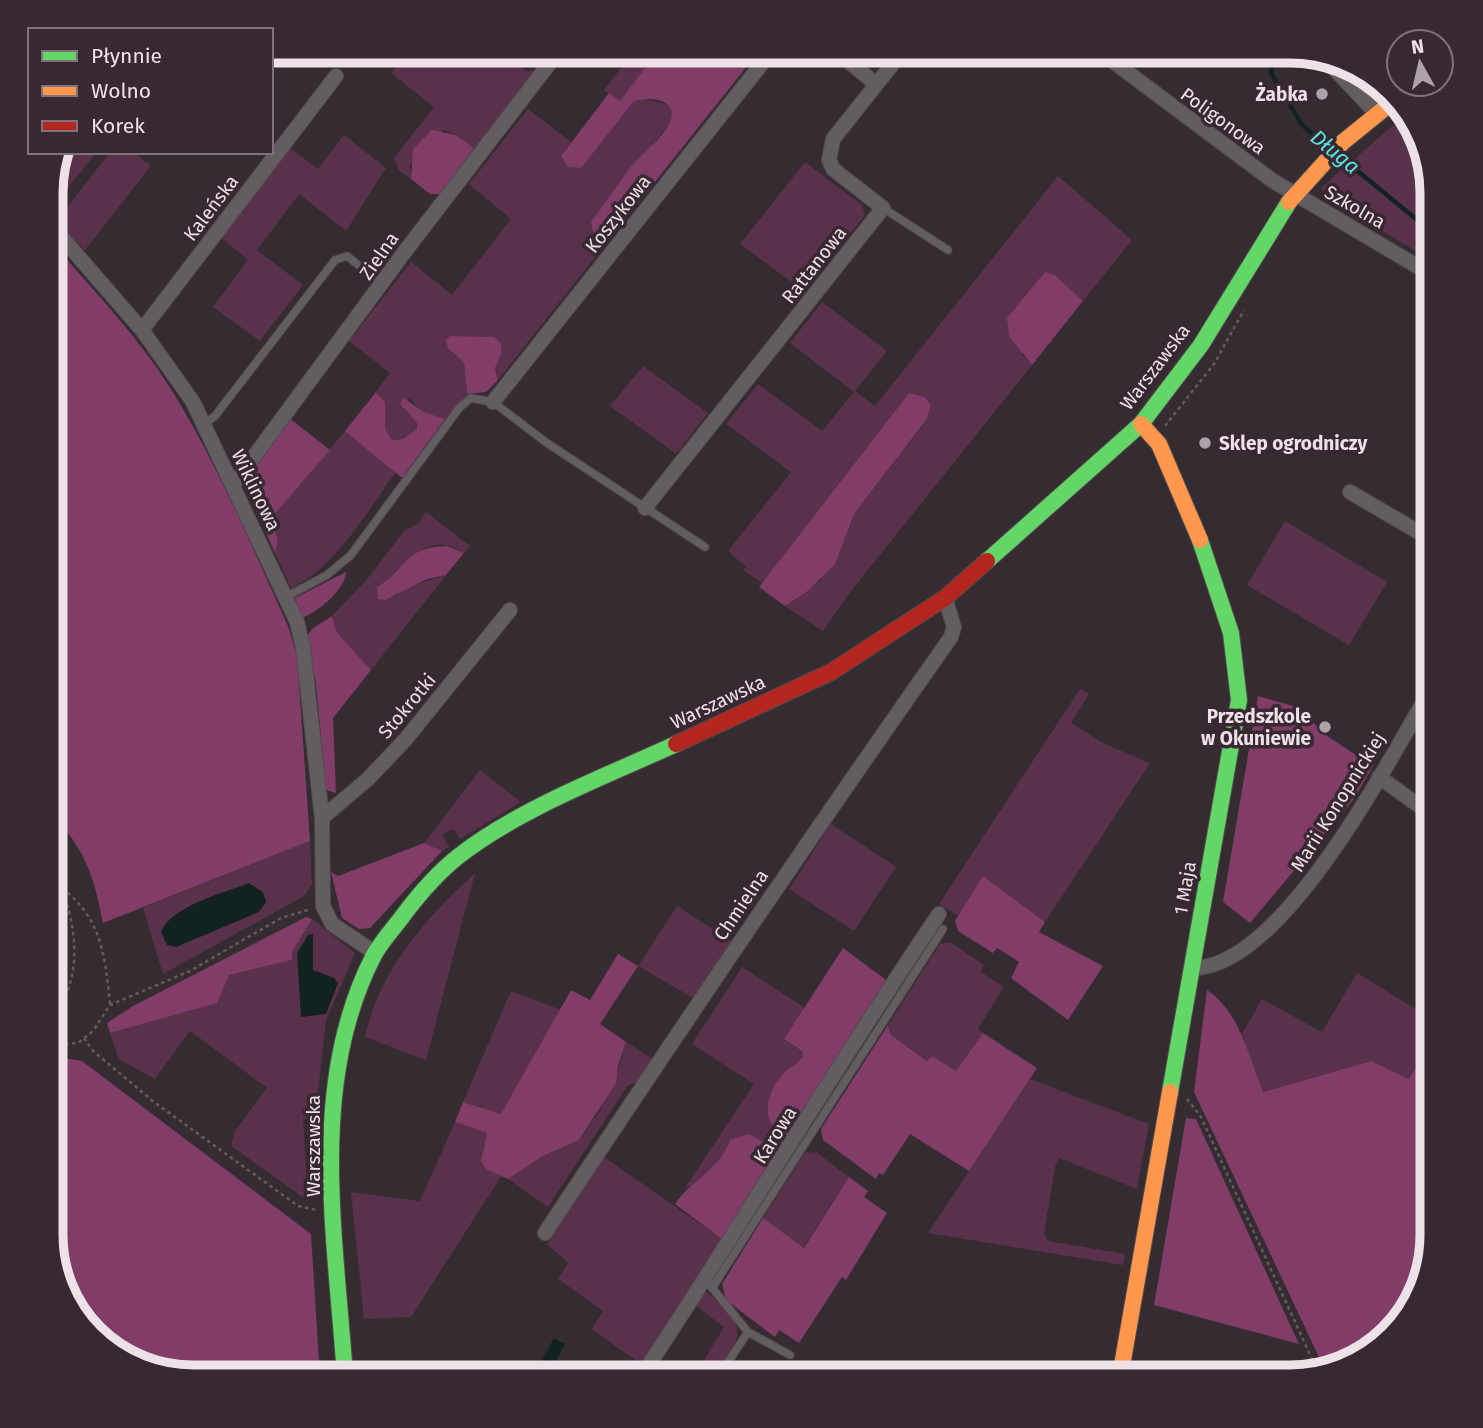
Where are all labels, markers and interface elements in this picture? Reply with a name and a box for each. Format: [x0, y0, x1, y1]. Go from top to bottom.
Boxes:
legend [28, 28, 273, 154]
north arrow [1385, 28, 1455, 98]
text: N [1410, 34, 1426, 59]
text: Płynnie [91, 43, 162, 69]
text: Wolno [91, 78, 151, 104]
place label: Żabka [1256, 82, 1308, 106]
street label: Poligonowa [1176, 83, 1270, 159]
marker: Żabka [1314, 86, 1330, 102]
text: Korek [91, 113, 145, 139]
water label: Długa [1305, 124, 1365, 180]
street label: Kaleńska [179, 170, 243, 246]
street label: Koszykowa [580, 170, 656, 258]
street label: Szkolna [1321, 180, 1389, 234]
street label: Rattanowa [777, 222, 851, 308]
street label: Zielna [354, 228, 404, 284]
street label: Warszawska [1115, 319, 1195, 415]
place label: Sklep ogrodniczy [1219, 432, 1367, 455]
marker: Sklep ogrodniczy [1197, 435, 1213, 451]
street label: Wiklinowa [226, 446, 286, 534]
street label: Stokrotki [373, 669, 441, 743]
street label: Warszawska [667, 670, 769, 734]
place label: Przedszkole w Okuniewie [1201, 705, 1311, 750]
marker: Przedszkole w Okuniewie [1317, 719, 1333, 735]
street label: Marii Konopnickiej [1286, 728, 1390, 876]
street label: 1 Maja [1169, 859, 1201, 917]
street label: Chmielna [709, 865, 773, 945]
street label: Warszawska [302, 1095, 325, 1197]
street label: Karowa [749, 1102, 801, 1168]

